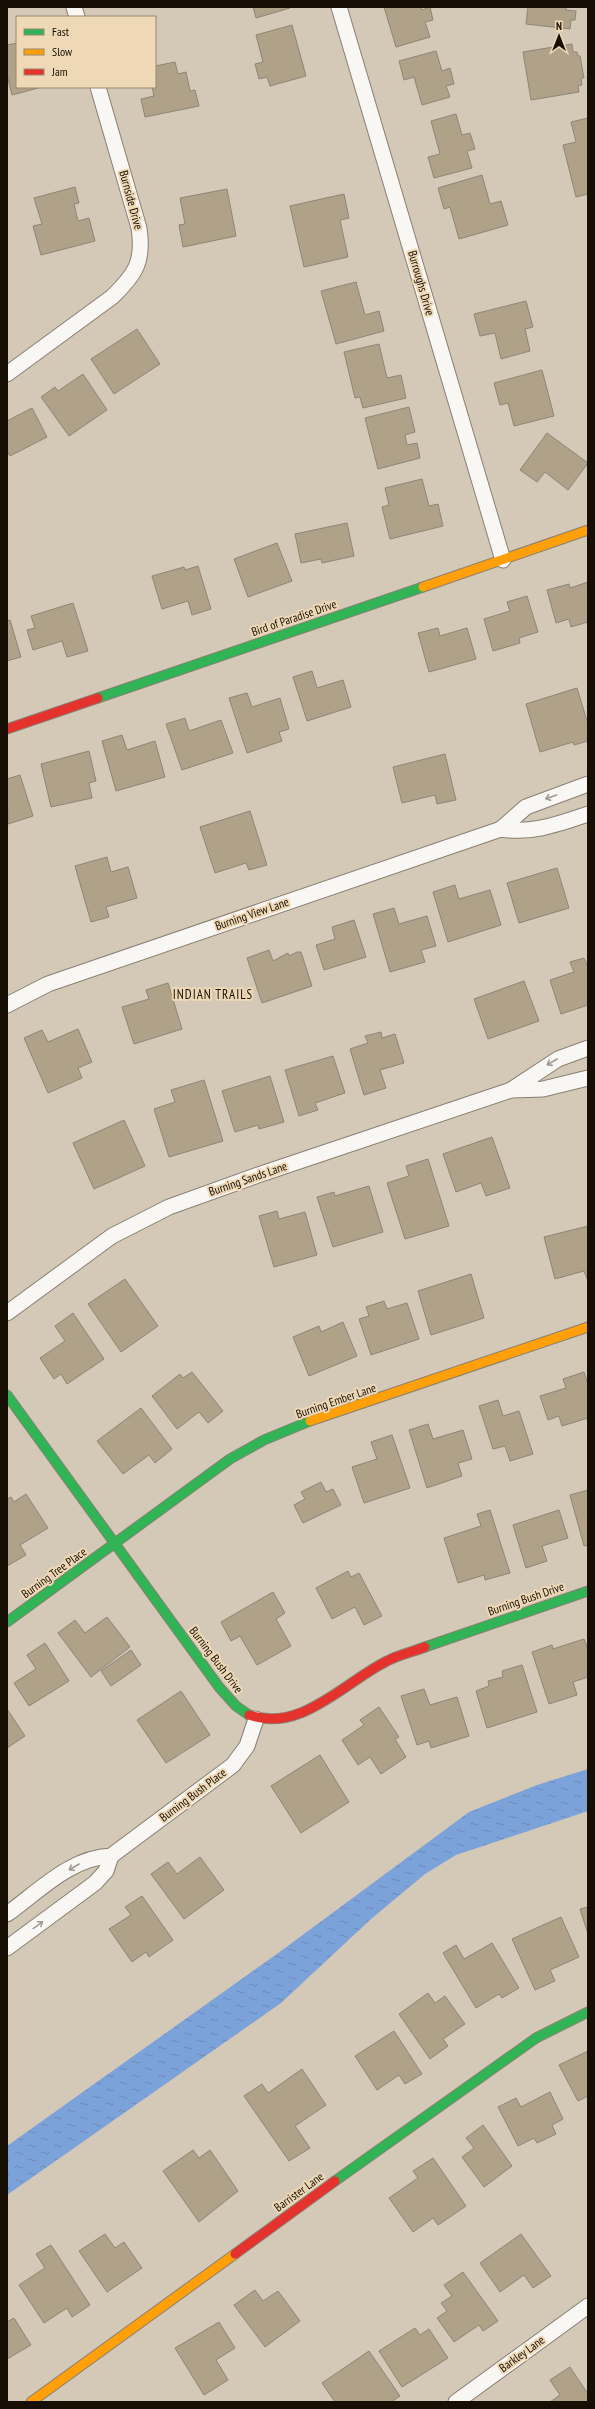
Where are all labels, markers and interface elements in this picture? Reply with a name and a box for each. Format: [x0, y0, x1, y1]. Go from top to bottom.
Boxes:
legend [16, 16, 156, 88]
north arrow [539, 16, 579, 56]
text: N [556, 19, 562, 33]
text: Fast [52, 24, 70, 39]
text: Slow [52, 44, 73, 59]
text: Jam [51, 64, 68, 79]
street label: Burnside Drive [116, 169, 147, 231]
street label: Burroughs Drive [405, 249, 438, 317]
street label: Bird of Paradise Drive [249, 596, 338, 639]
one-way arrow [545, 793, 557, 801]
street label: Burning View Lane [213, 894, 291, 933]
district label: INDIAN TRAILS [173, 986, 253, 1003]
one-way arrow [546, 1059, 558, 1067]
street label: Burning Sands Lane [207, 1158, 289, 1199]
street label: Burning Ember Lane [294, 1380, 378, 1421]
street label: Burning Tree Place [18, 1544, 89, 1601]
street label: Burning Bush Drive [486, 1578, 566, 1619]
street label: Burning Bush Drive [186, 1623, 246, 1696]
street label: Burning Bush Place [156, 1765, 229, 1825]
one-way arrow [68, 1863, 80, 1871]
one-way arrow [33, 1921, 44, 1929]
street label: Barrister Lane [271, 2169, 326, 2215]
street label: Barkley Lane [496, 2332, 547, 2375]

